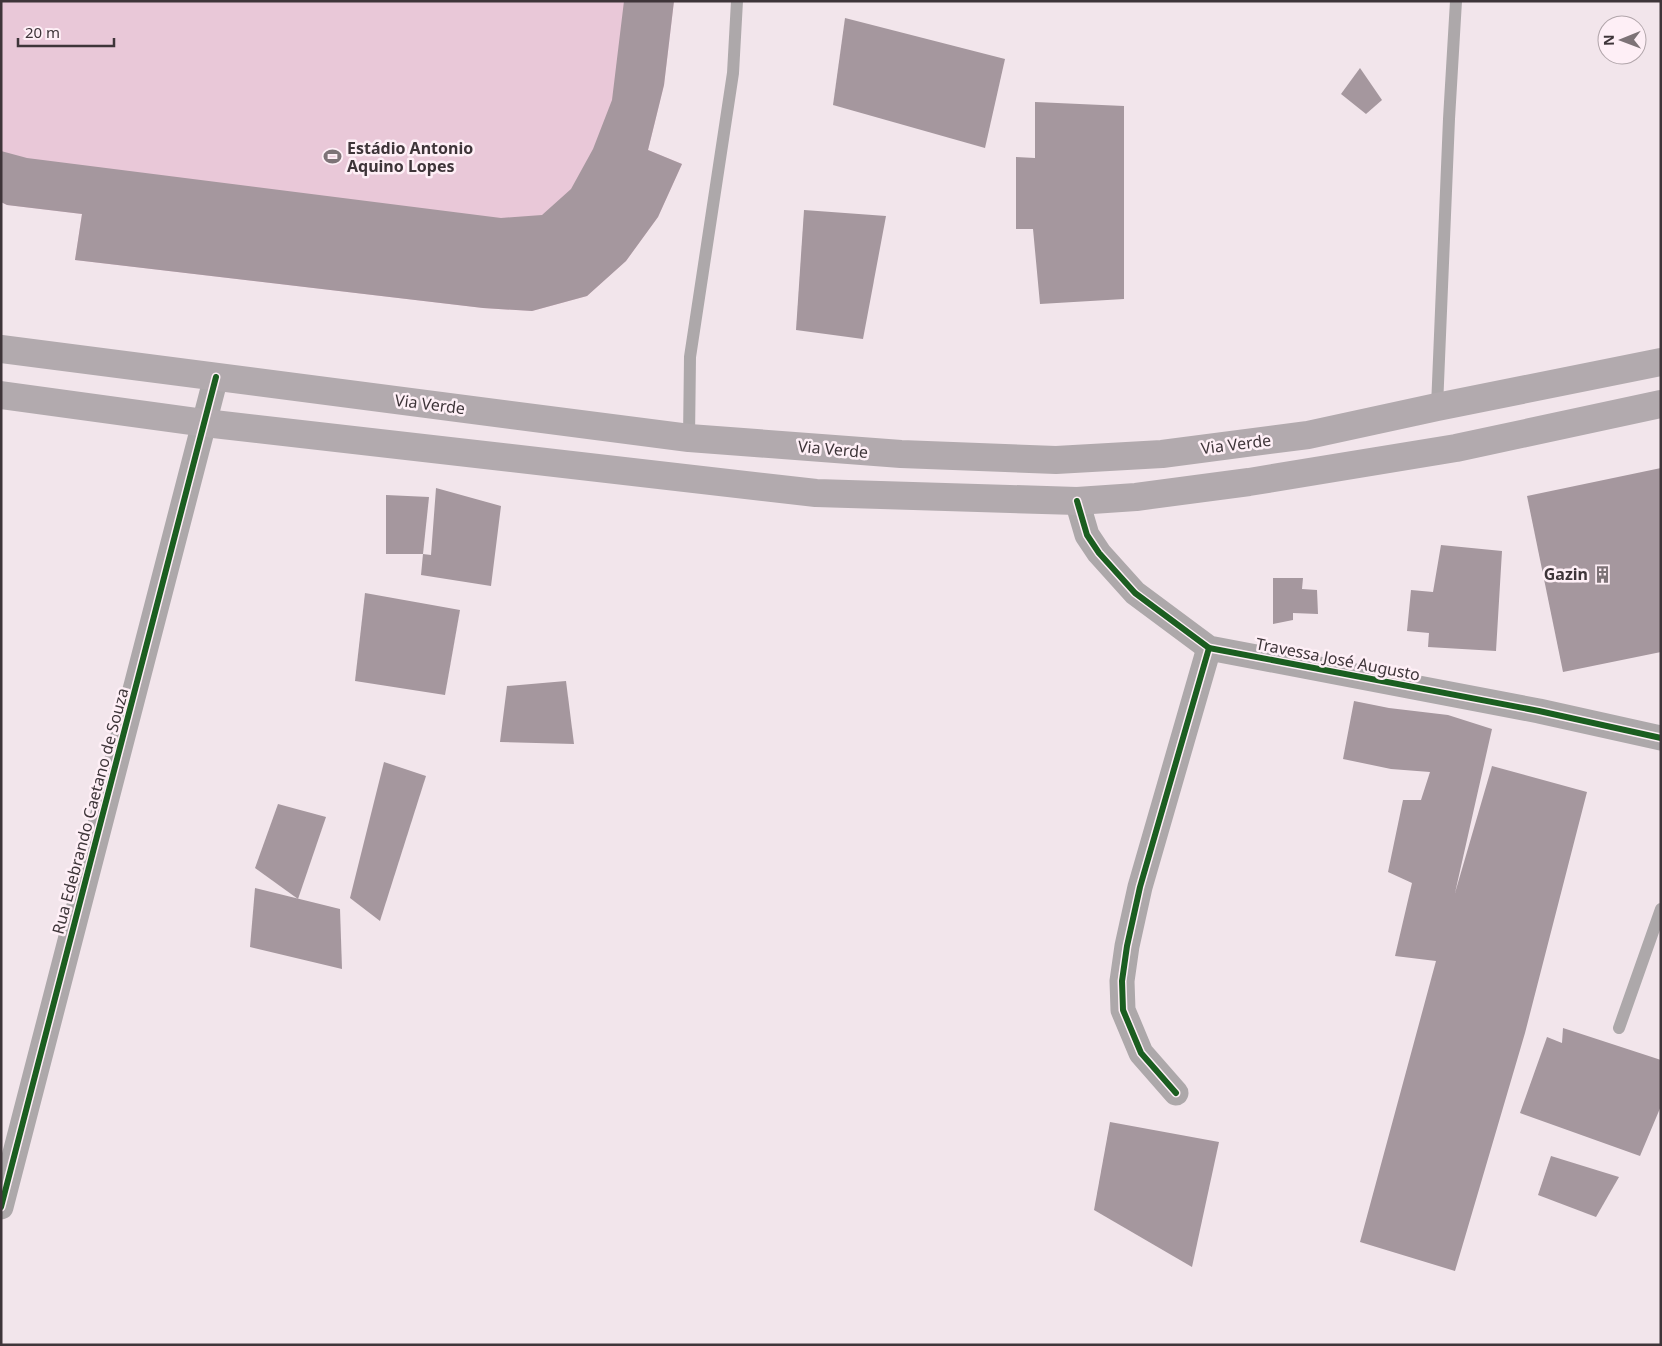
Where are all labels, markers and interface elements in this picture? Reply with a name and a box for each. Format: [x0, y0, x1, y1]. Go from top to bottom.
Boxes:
scale bar [18, 15, 114, 47]
north arrow [1597, 15, 1647, 65]
text: 20 m [25, 22, 60, 42]
text: N [1599, 34, 1618, 46]
place label: Estádio Antonio Aquino Lopes [347, 137, 473, 177]
sports icon: Estádio Antonio Aquino Lopes [323, 147, 343, 167]
street label: Via Verde [394, 389, 466, 419]
street label: Via Verde [1200, 429, 1272, 459]
street label: Via Verde [797, 435, 869, 463]
place label: Gazin [1544, 563, 1588, 585]
building icon: Gazin [1592, 564, 1612, 584]
street label: Travessa José Augusto [1254, 632, 1422, 686]
street label: Rua Edebrando Caetano de Souza [47, 686, 133, 936]

